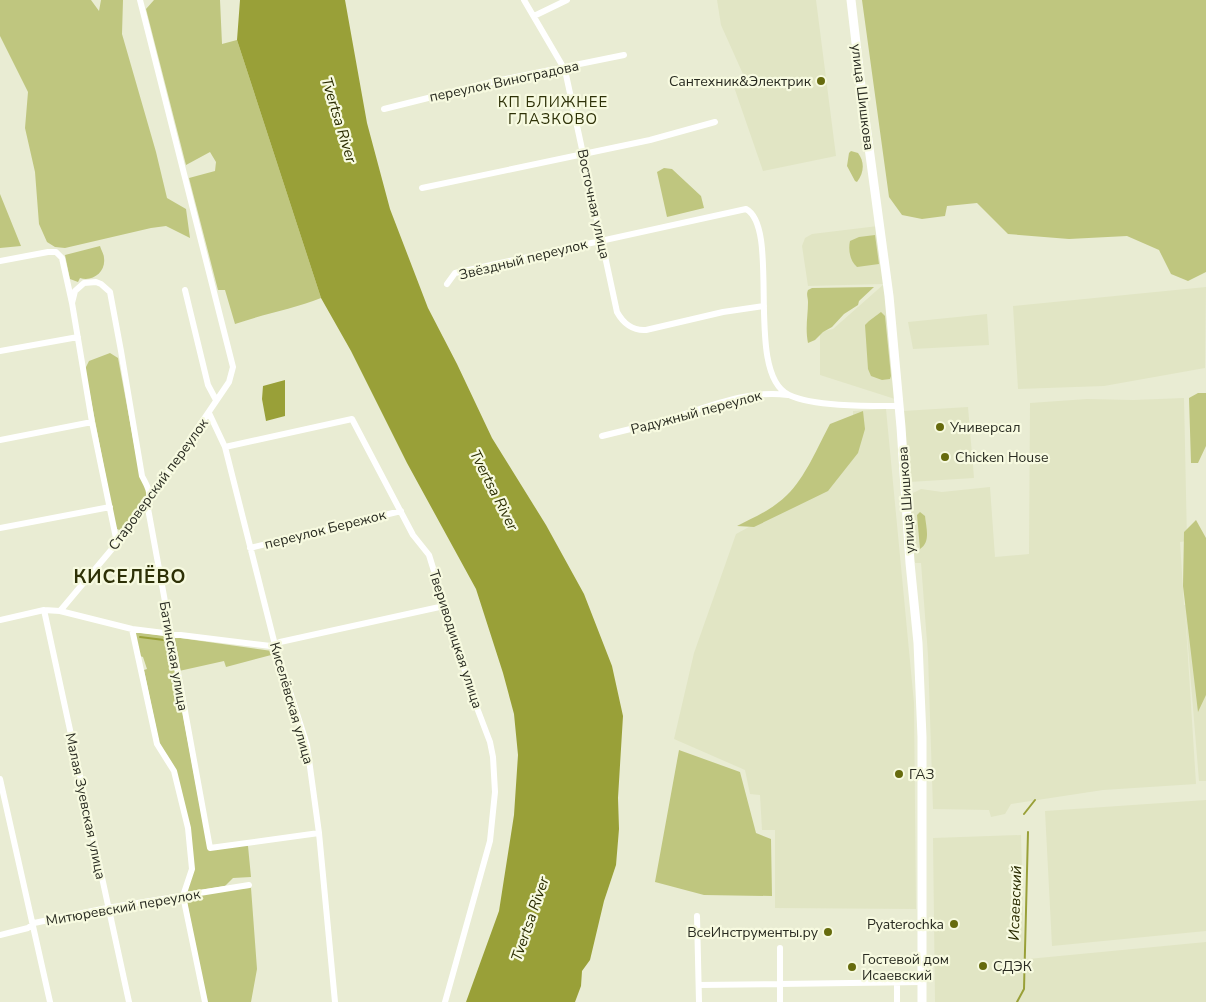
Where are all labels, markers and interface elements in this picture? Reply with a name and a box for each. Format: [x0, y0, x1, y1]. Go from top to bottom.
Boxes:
street label: улица Шишкова [847, 43, 878, 151]
street label: переулок Виноградова [428, 56, 581, 107]
place label: Сантехник&Электрик [669, 72, 812, 91]
water label: Tvertsa River [317, 75, 362, 166]
marker: Сантехник&Электрик [815, 75, 827, 87]
district label: КП БЛИЖНЕЕ ГЛАЗКОВО [498, 92, 608, 129]
street label: Восточная улица [573, 147, 614, 261]
street label: Звёздный переулок [457, 234, 590, 285]
street label: Радужный переулок [629, 386, 764, 439]
street label: Староверский переулок [104, 414, 213, 554]
place label: Универсал [949, 418, 1020, 437]
marker: Универсал [934, 421, 946, 433]
water label: Tvertsa River [465, 446, 523, 534]
street label: улица Шишкова [893, 446, 920, 554]
place label: Chicken House [955, 448, 1048, 467]
marker: Chicken House [939, 451, 951, 463]
street label: переулок Бережок [262, 505, 388, 554]
district label: КИСЕЛЁВО [74, 564, 186, 590]
street label: Твериводицкая улица [424, 567, 487, 711]
street label: Батинская улица [155, 600, 193, 712]
street label: Киселёвская улица [265, 640, 318, 766]
street label: Малая Зуевская улица [61, 731, 110, 881]
place label: ГАЗ [909, 765, 935, 784]
marker: ГАЗ [893, 768, 905, 780]
water label: Исаевский [1004, 865, 1026, 941]
water label: Tvertsa River [506, 873, 554, 964]
street label: Митюревский переулок [44, 884, 202, 930]
place label: Pyaterochka [867, 915, 944, 934]
marker: Pyaterochka [948, 918, 960, 930]
place label: ВсеИнструменты.ру [687, 923, 819, 942]
marker: ВсеИнструменты.ру [822, 926, 834, 938]
place label: Гостевой дом Исаевский [862, 950, 949, 985]
place label: СДЭК [993, 957, 1032, 976]
marker: СДЭК [977, 960, 989, 972]
marker: Гостевой дом Исаевский [846, 961, 858, 973]

